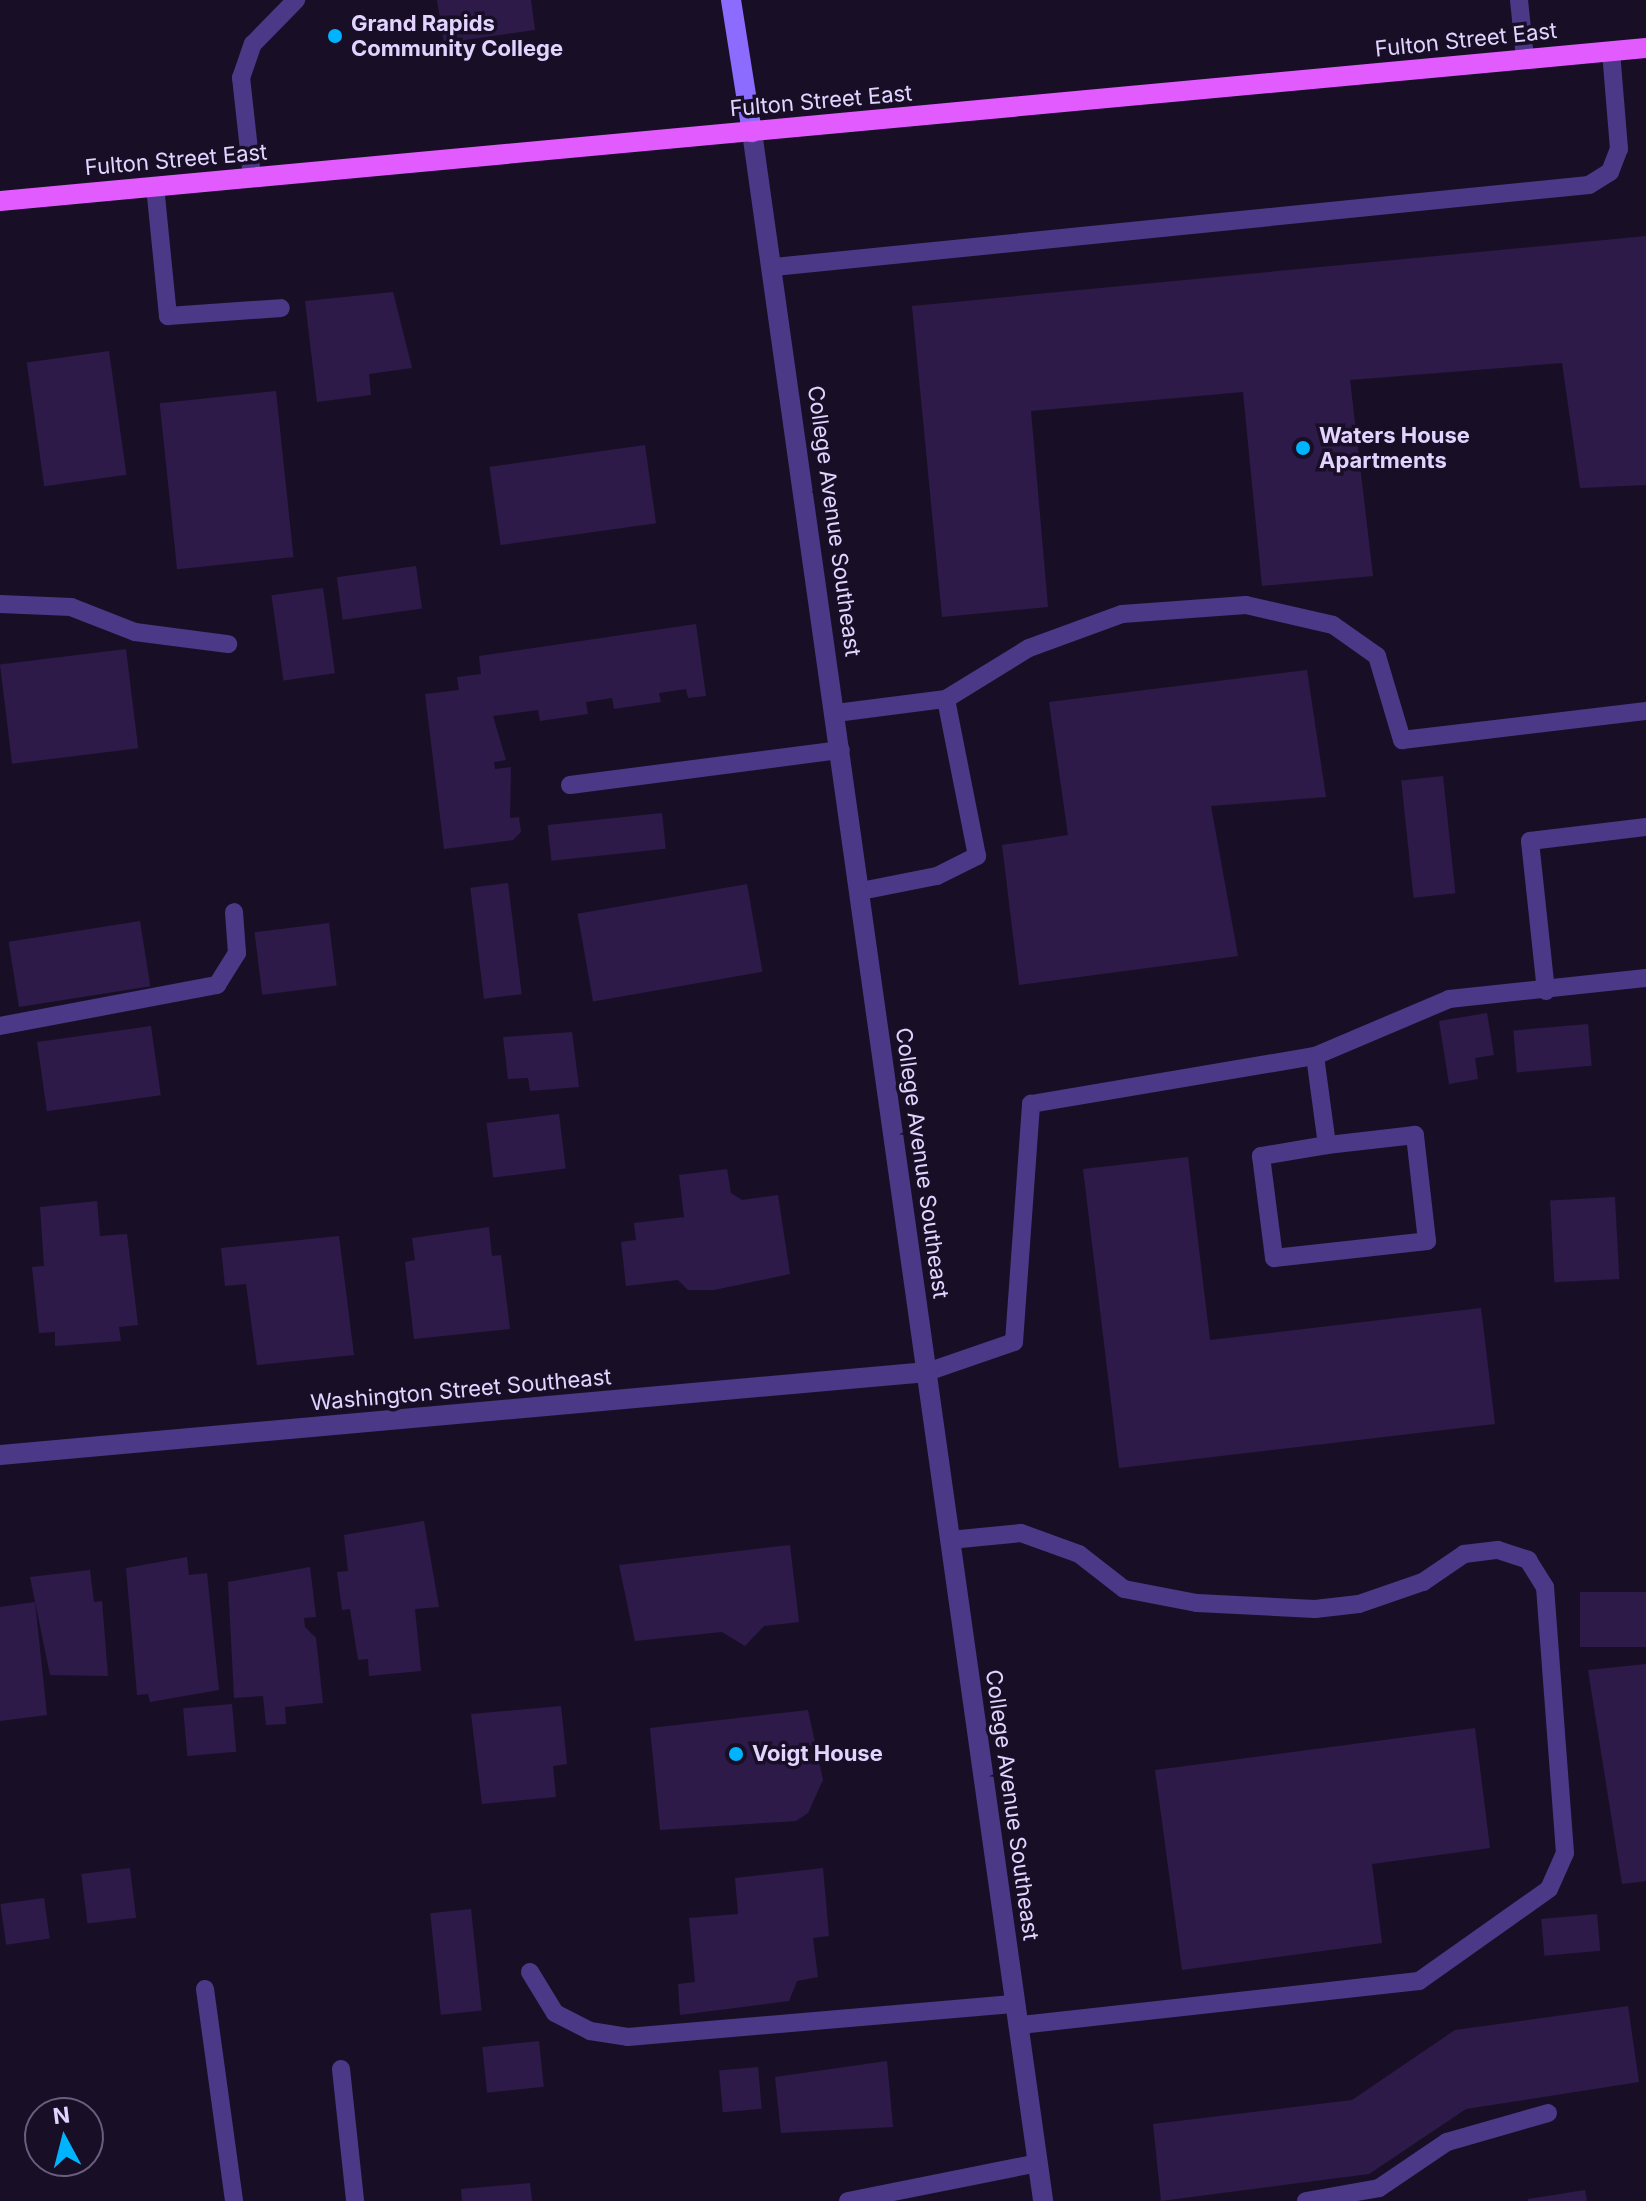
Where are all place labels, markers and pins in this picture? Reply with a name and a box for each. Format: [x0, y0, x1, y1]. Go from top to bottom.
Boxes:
place label: Grand Rapids Community College [351, 10, 563, 62]
marker: Grand Rapids Community College [326, 27, 344, 45]
place label: Waters House Apartments [1319, 422, 1470, 474]
marker: Waters House Apartments [1294, 439, 1312, 457]
place label: Voigt House [752, 1741, 883, 1767]
marker: Voigt House [727, 1745, 745, 1763]

